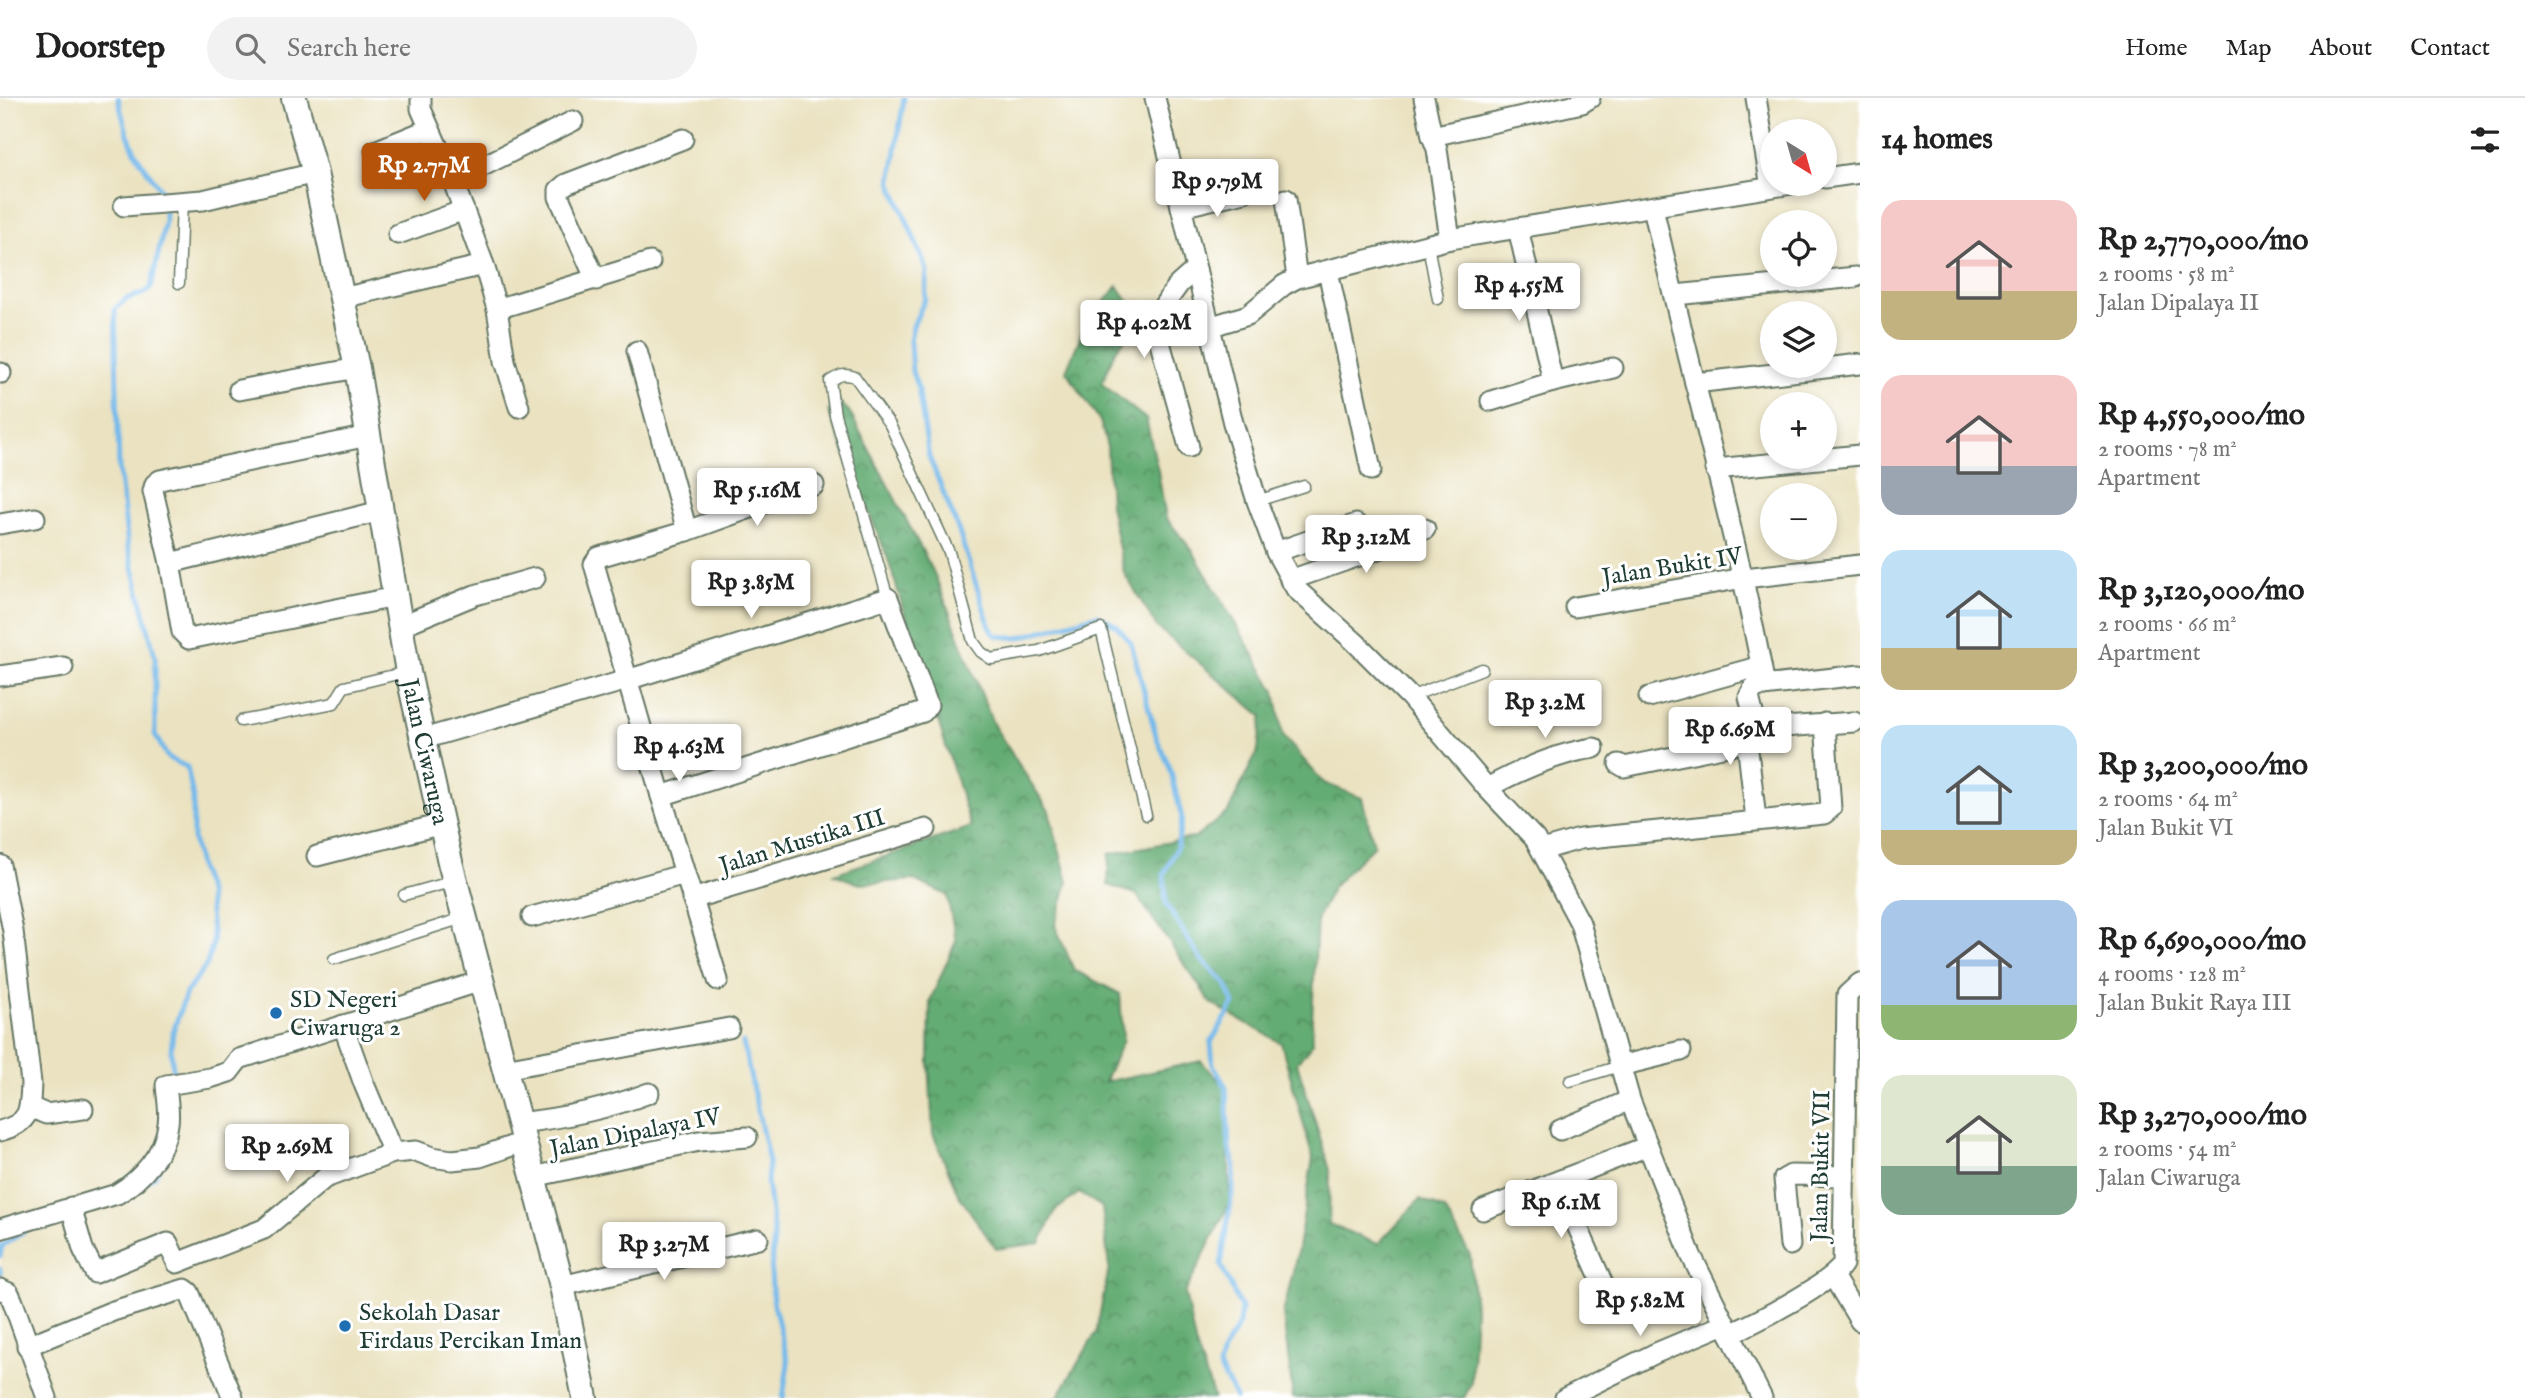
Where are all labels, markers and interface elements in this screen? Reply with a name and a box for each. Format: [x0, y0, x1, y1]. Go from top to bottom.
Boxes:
search box [207, 17, 697, 80]
text: Doorstep [35, 27, 165, 69]
icon: search [231, 29, 269, 67]
text: Search here [287, 32, 411, 65]
text: Home [2125, 33, 2188, 64]
text: Map [2226, 33, 2272, 64]
text: About [2310, 33, 2372, 64]
text: Contact [2410, 33, 2490, 64]
north arrow [1760, 119, 1838, 196]
map controls [1760, 119, 1837, 560]
text: 14 homes [1881, 121, 1993, 159]
icon: filters [2466, 121, 2504, 159]
pin: Rp 2.77M [352, 144, 496, 203]
text: Rp 2.77M [378, 151, 470, 180]
pin: Rp 9.79M [1145, 159, 1289, 219]
text: Rp 9.79M [1171, 167, 1263, 196]
button: locate [1760, 210, 1837, 287]
text: Rp 2,770,000/mo [2098, 222, 2308, 260]
icon: home [1937, 228, 2021, 312]
text: 2 rooms · 58 m² [2098, 260, 2235, 289]
pin: Rp 4.55M [1447, 264, 1591, 323]
text: Rp 4.55M [1474, 271, 1564, 300]
text: Jalan Dipalaya II [2098, 289, 2259, 318]
pin: Rp 4.02M [1072, 300, 1216, 360]
button: layers [1760, 301, 1837, 378]
text: Rp 4.02M [1096, 308, 1192, 337]
button: + [1760, 392, 1837, 469]
text: Rp 4,550,000/mo [2098, 397, 2305, 435]
icon: home [1937, 403, 2021, 487]
text: 2 rooms · 78 m² [2098, 435, 2237, 464]
text: Apartment [2098, 464, 2201, 493]
pin: Rp 5.16M [685, 468, 829, 528]
text: Rp 5.16M [713, 476, 801, 505]
button: − [1760, 483, 1837, 560]
pin: Rp 3.12M [1294, 516, 1438, 575]
text: Rp 3.12M [1321, 523, 1411, 552]
street label: Jalan Bukit IV [1597, 541, 1746, 594]
pin: Rp 3.85M [679, 560, 823, 620]
text: Rp 3.85M [707, 568, 795, 597]
text: Rp 3,120,000/mo [2098, 572, 2304, 610]
icon: home [1937, 578, 2021, 662]
text: 2 rooms · 66 m² [2098, 610, 2237, 639]
text: Apartment [2098, 639, 2201, 668]
street label: Jalan Ciwaruga [392, 673, 455, 828]
pin: Rp 3.2M [1480, 680, 1610, 740]
text: Rp 3.2M [1505, 688, 1585, 717]
pin: Rp 6.69M [1658, 708, 1802, 767]
text: Rp 6.69M [1685, 715, 1775, 744]
pin: Rp 4.63M [607, 724, 751, 784]
text: Rp 4.63M [633, 732, 725, 761]
text: Rp 3,200,000/mo [2098, 747, 2308, 785]
icon: home [1937, 753, 2021, 837]
text: 2 rooms · 64 m² [2098, 785, 2238, 814]
street label: Jalan Mustika III [713, 802, 889, 883]
text: Jalan Bukit VI [2098, 814, 2234, 843]
text: Rp 6,690,000/mo [2098, 922, 2306, 960]
icon: home [1937, 928, 2021, 1012]
text: 4 rooms · 128 m² [2098, 960, 2246, 989]
place label: SD Negeri Ciwaruga 2 [290, 985, 401, 1044]
text: Jalan Bukit Raya III [2098, 989, 2292, 1018]
marker: SD Negeri Ciwaruga 2 [268, 1005, 284, 1021]
street label: Jalan Bukit VII [1805, 1090, 1838, 1245]
text: Rp 3,270,000/mo [2098, 1097, 2307, 1135]
street label: Jalan Dipalaya IV [544, 1101, 725, 1166]
icon: home [1937, 1103, 2021, 1187]
pin: Rp 2.69M [215, 1124, 359, 1184]
text: Rp 2.69M [241, 1132, 333, 1161]
text: 2 rooms · 54 m² [2098, 1135, 2237, 1164]
text: Jalan Ciwaruga [2098, 1164, 2240, 1193]
pin: Rp 6.1M [1496, 1180, 1626, 1240]
text: Rp 6.1M [1521, 1188, 1601, 1217]
pin: Rp 3.27M [592, 1222, 736, 1282]
text: Rp 3.27M [618, 1230, 710, 1259]
pin: Rp 5.82M [1568, 1278, 1712, 1338]
text: Rp 5.82M [1595, 1286, 1685, 1315]
place label: Sekolah Dasar Firdaus Percikan Iman [359, 1298, 582, 1357]
marker: Sekolah Dasar Firdaus Percikan Iman [337, 1318, 353, 1334]

